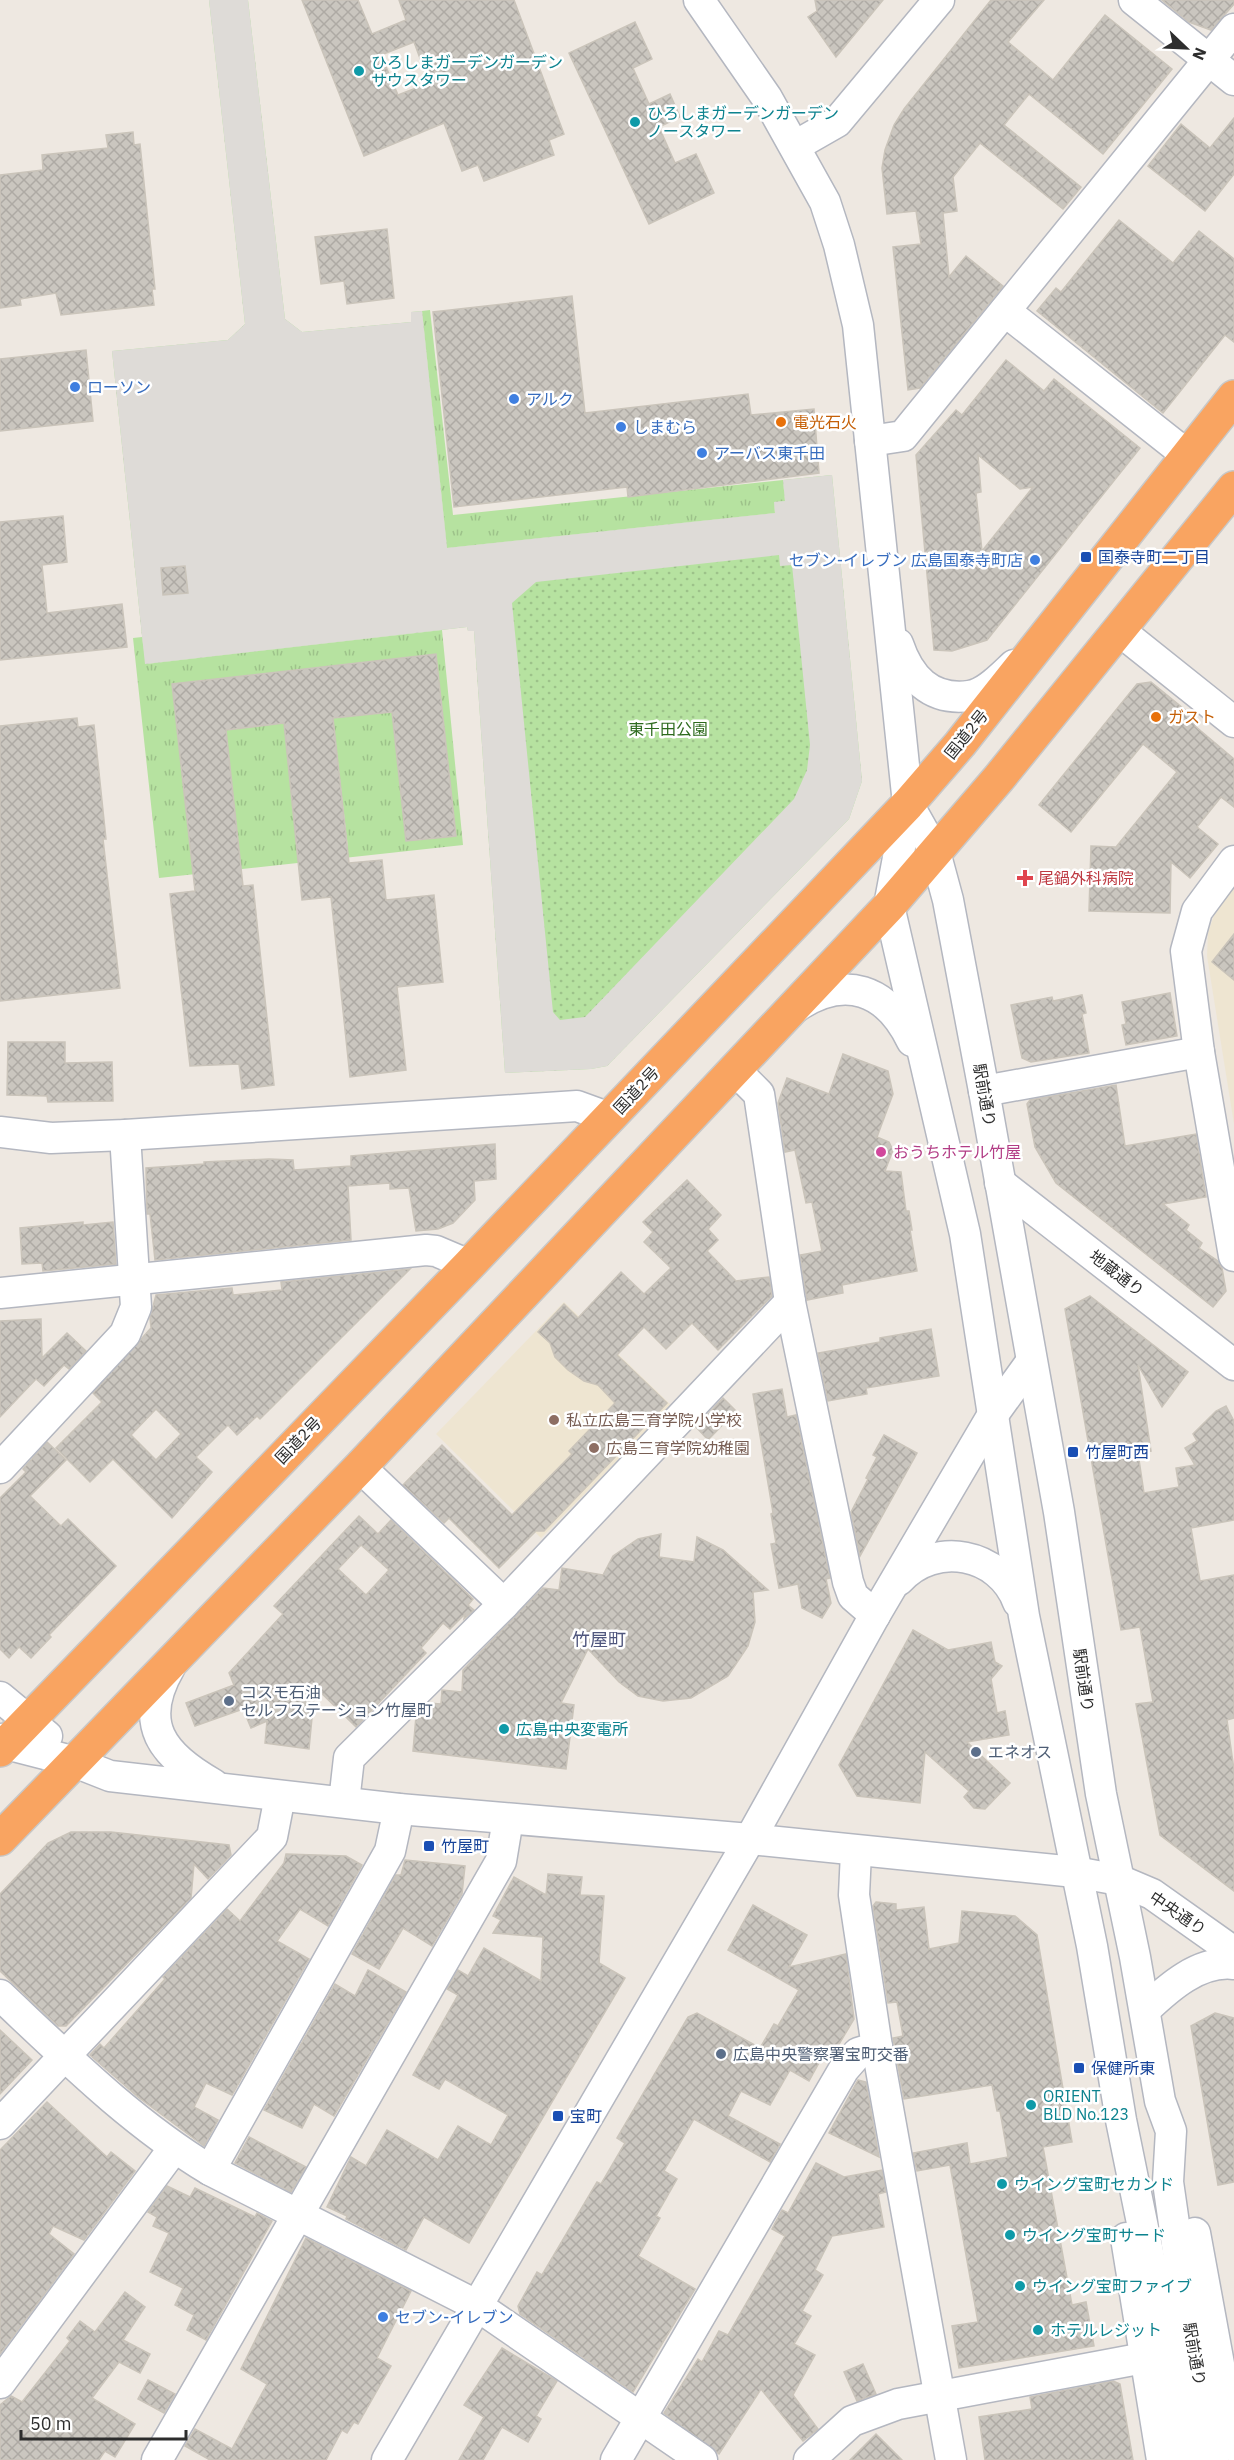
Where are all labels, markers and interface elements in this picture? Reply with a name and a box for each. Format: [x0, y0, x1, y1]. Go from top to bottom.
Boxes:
north arrow [1156, 18, 1216, 78]
text: N [1188, 45, 1211, 63]
place label: ひろしまガーデンガーデン サウスタワー [371, 52, 563, 90]
marker: ひろしまガーデンガーデン サウスタワー [352, 64, 366, 78]
place label: ひろしまガーデンガーデン ノースタワー [647, 103, 839, 141]
marker: ひろしまガーデンガーデン ノースタワー [628, 115, 642, 129]
place label: ローソン [87, 377, 151, 397]
marker: ローソン [68, 380, 82, 394]
place label: アルク [526, 389, 574, 409]
marker: アルク [507, 392, 521, 406]
place label: 電光石火 [793, 412, 857, 432]
marker: 電光石火 [774, 415, 788, 429]
place label: しまむら [633, 417, 697, 437]
marker: しまむら [614, 420, 628, 434]
place label: アーバス東千田 [714, 443, 825, 463]
marker: アーバス東千田 [695, 446, 709, 460]
place label: 国泰寺町二丁目 [1098, 547, 1210, 567]
place label: セブン-イレブン 広島国泰寺町店 [789, 550, 1023, 570]
marker: 国泰寺町二丁目 [1079, 550, 1093, 564]
marker: セブン-イレブン 広島国泰寺町店 [1028, 553, 1042, 567]
street label: 国道2号 [940, 705, 992, 763]
place label: ガスト [1168, 707, 1216, 727]
marker: ガスト [1149, 710, 1163, 724]
park label: 東千田公園 [628, 719, 708, 739]
place label: 尾鍋外科病院 [1038, 868, 1134, 888]
marker: 尾鍋外科病院 [1016, 869, 1034, 887]
street label: 国道2号 [609, 1062, 663, 1118]
street label: 駅前通り [970, 1062, 1000, 1128]
place label: おうちホテル竹屋 [893, 1142, 1021, 1162]
marker: おうちホテル竹屋 [874, 1145, 888, 1159]
street label: 地蔵通り [1086, 1245, 1148, 1301]
place label: 私立広島三育学院小学校 [566, 1410, 742, 1430]
street label: 国道2号 [271, 1412, 325, 1468]
marker: 私立広島三育学院小学校 [547, 1413, 561, 1427]
place label: 広島三育学院幼稚園 [606, 1438, 750, 1458]
marker: 広島三育学院幼稚園 [587, 1441, 601, 1455]
place label: 竹屋町西 [1085, 1442, 1149, 1462]
marker: 竹屋町西 [1066, 1445, 1080, 1459]
district label: 竹屋町 [572, 1628, 626, 1651]
street label: 駅前通り [1070, 1647, 1098, 1713]
place label: コスモ石油 セルフステーション竹屋町 [241, 1682, 433, 1720]
marker: コスモ石油 セルフステーション竹屋町 [222, 1694, 236, 1708]
place label: 広島中央変電所 [516, 1719, 628, 1739]
marker: 広島中央変電所 [497, 1722, 511, 1736]
place label: エネオス [988, 1742, 1052, 1762]
marker: エネオス [969, 1745, 983, 1759]
place label: 竹屋町 [441, 1836, 489, 1856]
marker: 竹屋町 [422, 1839, 436, 1853]
street label: 中央通り [1146, 1887, 1210, 1939]
place label: 広島中央警察署宝町交番 [733, 2044, 909, 2064]
marker: 広島中央警察署宝町交番 [714, 2047, 728, 2061]
place label: 保健所東 [1091, 2058, 1155, 2078]
marker: 保健所東 [1072, 2061, 1086, 2075]
place label: ORIENT BLD No.123 [1043, 2086, 1129, 2124]
marker: ORIENT BLD No.123 [1024, 2098, 1038, 2112]
place label: 宝町 [570, 2106, 602, 2126]
marker: 宝町 [551, 2109, 565, 2123]
place label: ウイング宝町セカンド [1014, 2174, 1174, 2194]
marker: ウイング宝町セカンド [995, 2177, 1009, 2191]
place label: ウイング宝町サード [1022, 2225, 1166, 2245]
marker: ウイング宝町サード [1003, 2228, 1017, 2242]
place label: ウイング宝町ファイブ [1032, 2276, 1192, 2296]
marker: ウイング宝町ファイブ [1013, 2279, 1027, 2293]
place label: セブン-イレブン [395, 2307, 513, 2327]
marker: セブン-イレブン [376, 2310, 390, 2324]
place label: ホテルレジット [1050, 2320, 1162, 2340]
street label: 駅前通り [1180, 2321, 1210, 2387]
marker: ホテルレジット [1031, 2323, 1045, 2337]
scale bar [21, 2403, 186, 2441]
text: 50 m [30, 2412, 72, 2435]

